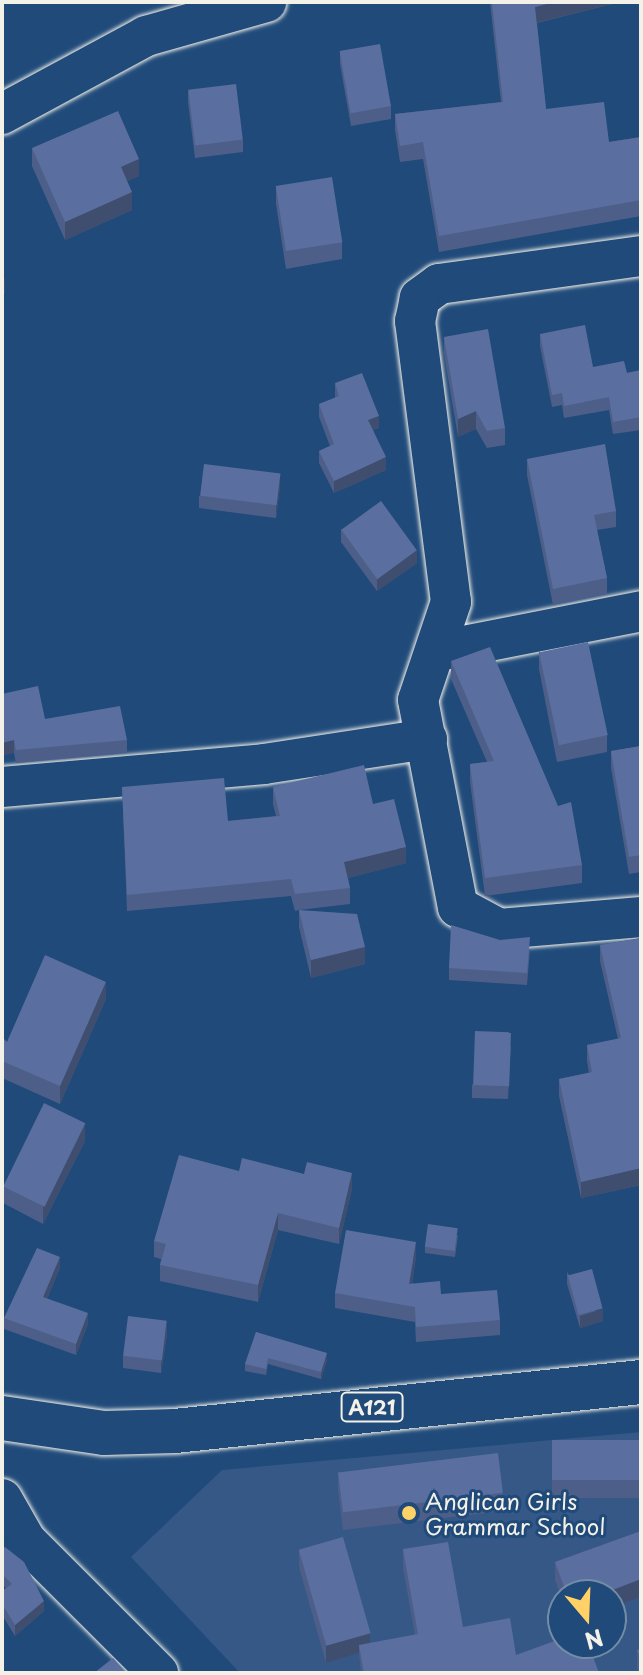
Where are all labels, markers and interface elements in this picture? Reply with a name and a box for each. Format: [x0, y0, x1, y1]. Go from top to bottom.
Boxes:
road number: A121 [340, 1391, 404, 1423]
place label: Anglican Girls Grammar School [425, 1487, 606, 1538]
marker: Anglican Girls Grammar School [400, 1504, 418, 1522]
north arrow [547, 1579, 627, 1659]
text: N [581, 1622, 608, 1659]

